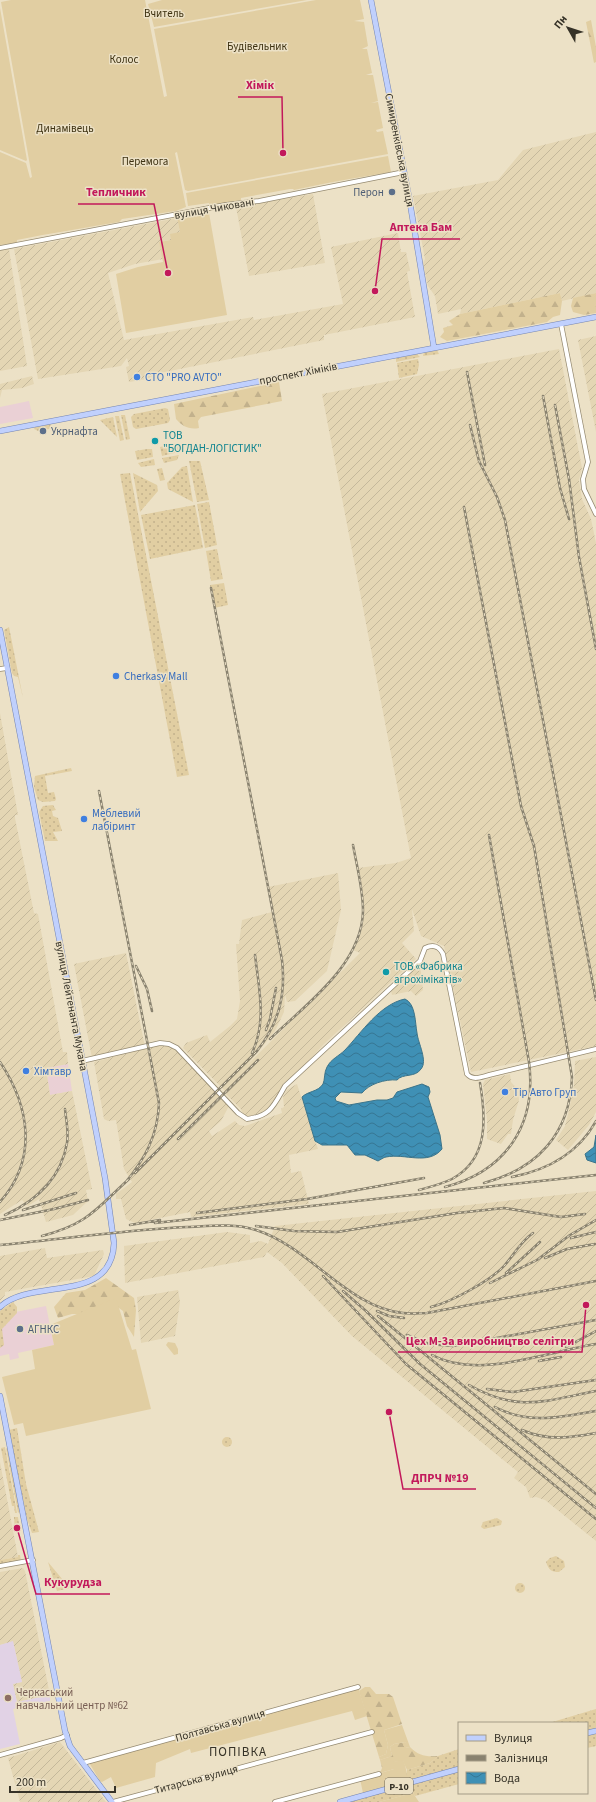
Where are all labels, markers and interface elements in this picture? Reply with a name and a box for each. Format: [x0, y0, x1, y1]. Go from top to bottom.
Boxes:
park label: Вчитель [144, 6, 184, 21]
north arrow [548, 8, 588, 48]
text: Пн [550, 12, 571, 32]
park label: Будівельник [227, 39, 288, 54]
park label: Колос [109, 52, 139, 67]
callout: Хімік [238, 73, 282, 97]
text: Хімік [246, 77, 274, 94]
street label: Симиренківська вулиця [381, 92, 418, 208]
park label: Динамівець [36, 121, 94, 136]
park label: Перемога [122, 154, 168, 169]
callout: Тепличник [78, 180, 154, 204]
text: Тепличник [86, 184, 146, 201]
place label: Перон [353, 185, 384, 200]
marker: Перон [387, 187, 397, 197]
street label: вулиця Чиковані [173, 194, 255, 223]
callout: Аптека Бам [382, 215, 460, 239]
text: Аптека Бам [389, 219, 452, 236]
street label: проспект Хіміків [258, 359, 339, 388]
place label: СТО "PRO AVTO" [145, 370, 222, 385]
marker: СТО "PRO AVTO" [132, 372, 142, 382]
place label: Укрнафта [51, 424, 98, 439]
marker: Укрнафта [38, 426, 48, 436]
place label: ТОВ "БОГДАН-ЛОГІСТИК" [163, 428, 262, 456]
marker: ТОВ "БОГДАН-ЛОГІСТИК" [150, 436, 160, 446]
place label: Cherkasy Mall [124, 669, 188, 684]
marker: Cherkasy Mall [111, 671, 121, 681]
place label: Меблевий лабіринт [92, 806, 141, 834]
marker: Меблевий лабіринт [79, 814, 89, 824]
street label: вулиця Лейтенанта Мукана [52, 940, 91, 1072]
place label: ТОВ «Фабрика агрохімікатів» [394, 959, 463, 987]
marker: ТОВ «Фабрика агрохімікатів» [381, 967, 391, 977]
place label: Хімтавр [34, 1064, 71, 1079]
marker: Хімтавр [21, 1066, 31, 1076]
place label: Тір Авто Груп [513, 1085, 576, 1100]
marker: Тір Авто Груп [500, 1087, 510, 1097]
place label: АГНКС [28, 1322, 59, 1337]
marker: АГНКС [15, 1324, 25, 1334]
callout: Цех М-3а виробництво селітри [398, 1328, 582, 1352]
text: Цех М-3а виробництво селітри [406, 1333, 574, 1350]
callout: ДПРЧ №19 [403, 1465, 476, 1489]
text: ДПРЧ №19 [411, 1470, 469, 1487]
callout: Кукурудза [36, 1570, 110, 1594]
text: Кукурудза [44, 1574, 102, 1591]
place label: Черкаський навчальний центр №62 [16, 1685, 128, 1713]
marker: Черкаський навчальний центр №62 [3, 1693, 13, 1703]
street label: Полтавська вулиця [173, 1705, 267, 1745]
legend [458, 1722, 588, 1794]
text: Вулиця [494, 1730, 532, 1747]
district label: ПОПІВКА [209, 1743, 267, 1761]
text: Залізниця [494, 1750, 548, 1767]
street label: Титарська вулиця [153, 1761, 240, 1798]
scale bar [10, 1768, 115, 1794]
text: Вода [494, 1770, 520, 1787]
text: 200 m [16, 1774, 46, 1791]
road number: Р-10 [385, 1778, 413, 1794]

